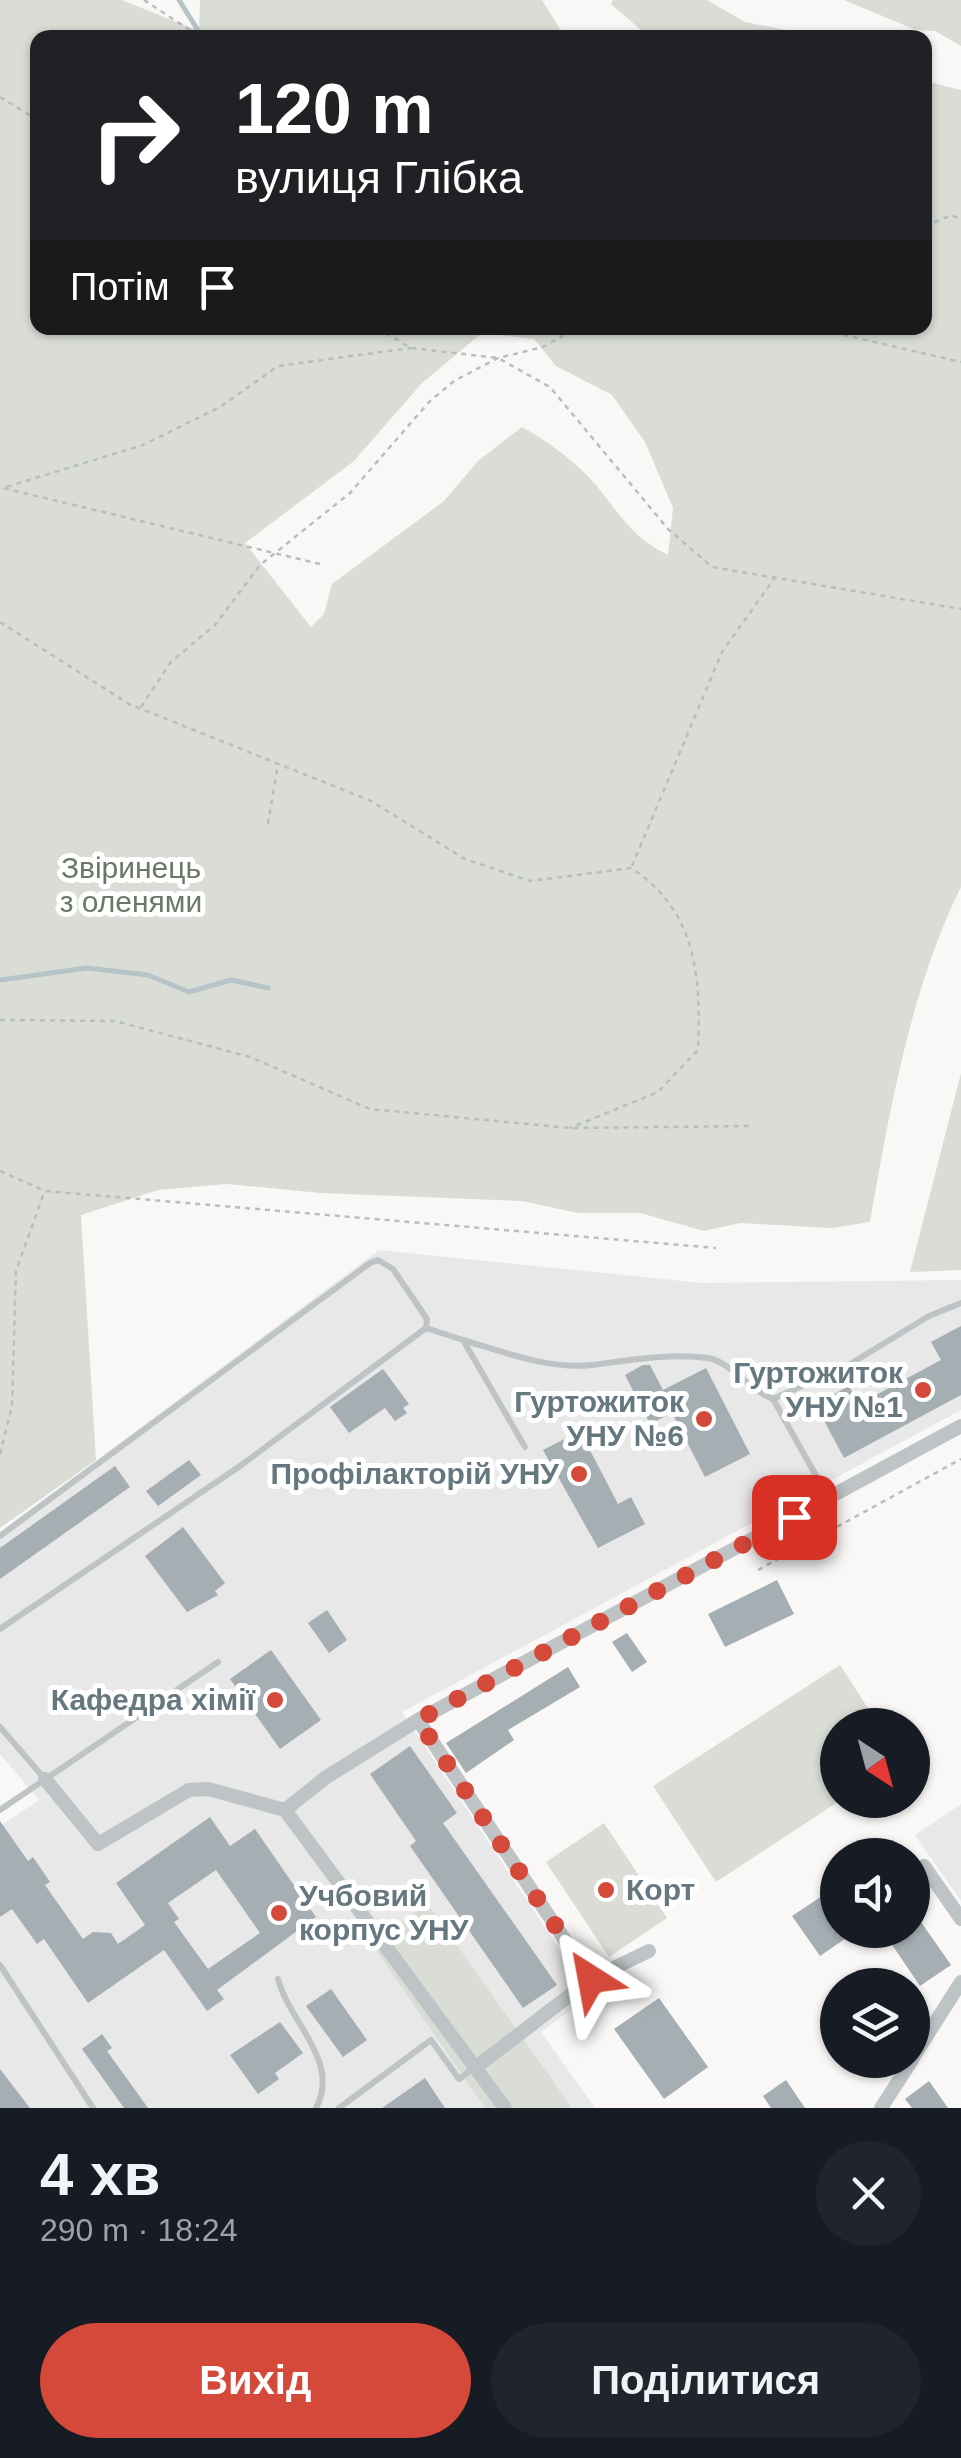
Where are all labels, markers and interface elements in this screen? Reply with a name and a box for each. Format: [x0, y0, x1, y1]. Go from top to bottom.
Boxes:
icon: right [70, 70, 200, 200]
text: 120 m [235, 70, 433, 148]
text: вулиця Глібка [235, 152, 523, 203]
icon: arrive [190, 260, 245, 315]
text: Потім [70, 266, 170, 308]
park label: Звіринець з оленями [60, 851, 202, 918]
place label: Гуртожиток УНУ №1 [733, 1356, 904, 1423]
marker: Гуртожиток УНУ №1 [912, 1379, 934, 1401]
place label: Гуртожиток УНУ №6 [514, 1385, 685, 1452]
marker: Гуртожиток УНУ №6 [693, 1408, 715, 1430]
place label: Профілакторій УНУ [270, 1457, 559, 1490]
marker: Профілакторій УНУ [568, 1463, 590, 1485]
pin [752, 1475, 837, 1560]
icon: arrive [767, 1490, 822, 1545]
place label: Кафедра хімії [51, 1683, 256, 1716]
marker: Кафедра хімії [264, 1689, 286, 1711]
north arrow [820, 1708, 930, 1818]
map controls [820, 1708, 930, 2078]
button: sound [820, 1838, 930, 1948]
place label: Корт [626, 1873, 695, 1906]
place label: Учбовий корпус УНУ [299, 1879, 469, 1946]
marker: Корт [595, 1879, 617, 1901]
marker: Учбовий корпус УНУ [268, 1902, 290, 1924]
position arrow [539, 1927, 643, 2031]
button: layers [820, 1968, 930, 2078]
text: 4 хв [40, 2141, 160, 2208]
button: close [816, 2141, 921, 2246]
text: 290 m · 18:24 [40, 2212, 237, 2248]
button: Вихід [40, 2323, 471, 2438]
button: Поділитися [491, 2323, 921, 2438]

